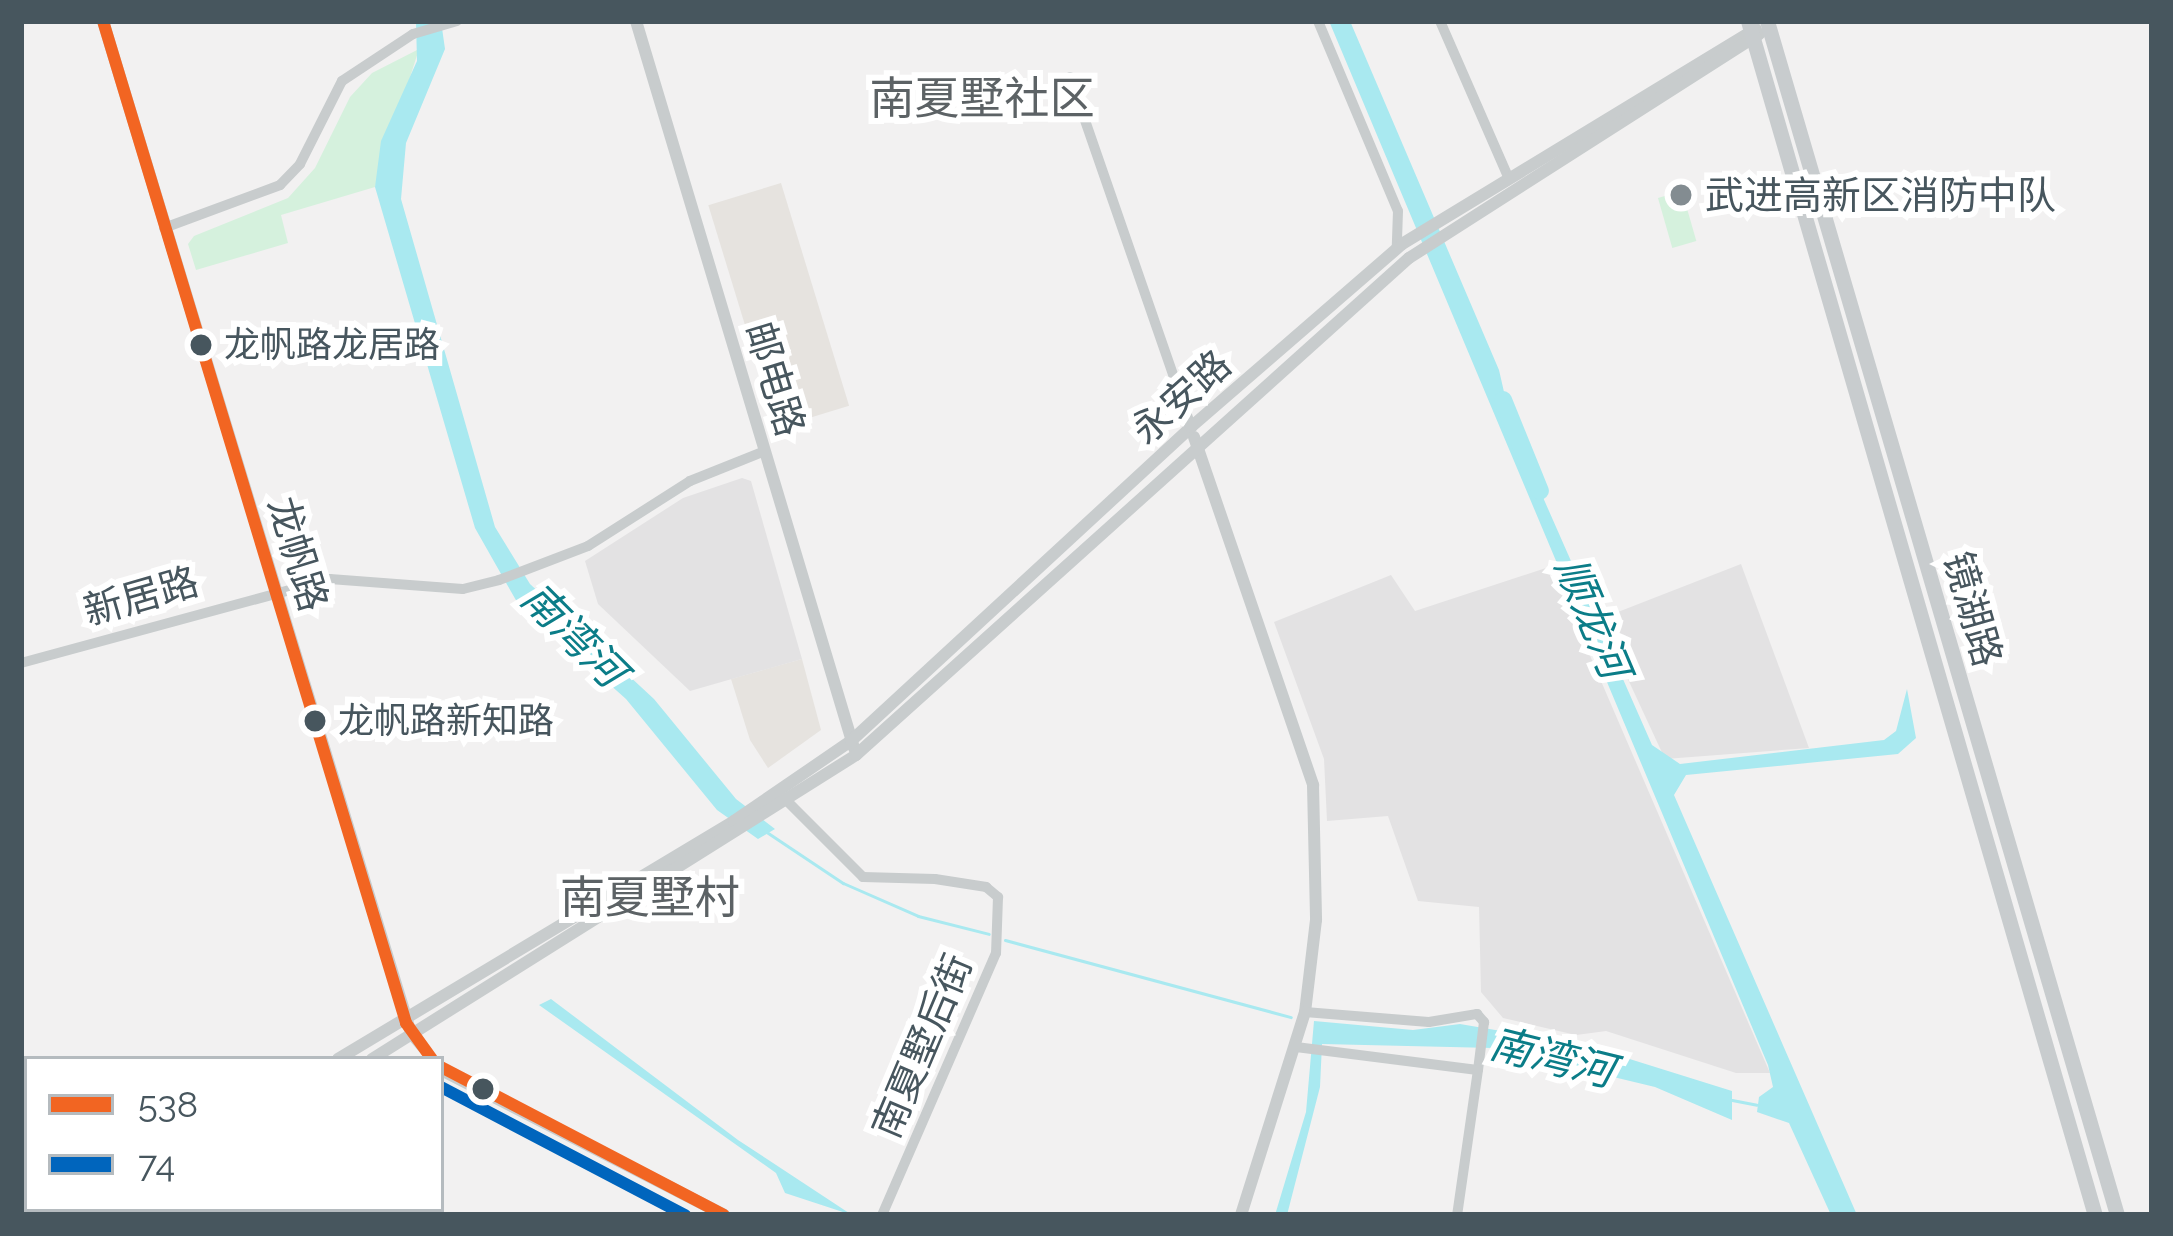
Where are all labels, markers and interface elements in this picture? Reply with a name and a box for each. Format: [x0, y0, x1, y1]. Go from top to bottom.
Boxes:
district label: 南夏墅社区 [870, 72, 1094, 126]
place label: 武进高新区消防中队 [1705, 172, 2056, 218]
marker: 武进高新区消防中队 [1668, 182, 1694, 208]
street label: 邮电路 [736, 316, 814, 442]
place label: 龙帆路龙居路 [224, 323, 440, 367]
marker: 龙帆路龙居路 [190, 334, 212, 356]
street label: 永安路 [1122, 340, 1240, 454]
street label: 龙帆路 [259, 491, 337, 617]
street label: 镜湖路 [1934, 546, 2012, 672]
water label: 顺龙河 [1544, 550, 1640, 686]
street label: 新居路 [78, 557, 204, 635]
water label: 南湾河 [511, 573, 635, 697]
place label: 龙帆路新知路 [338, 699, 554, 743]
marker: 龙帆路新知路 [304, 710, 326, 732]
district label: 南夏墅村 [560, 871, 740, 925]
street label: 南夏墅后街 [862, 947, 982, 1145]
water label: 南湾河 [1485, 1018, 1619, 1098]
legend [24, 1056, 444, 1212]
unlabelled marker [472, 1078, 494, 1100]
text: 538 [138, 1083, 198, 1125]
text: 74 [138, 1143, 175, 1185]

